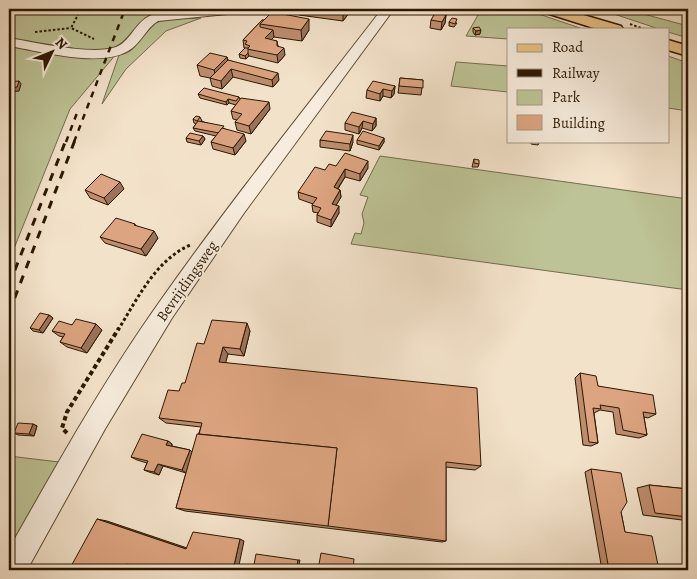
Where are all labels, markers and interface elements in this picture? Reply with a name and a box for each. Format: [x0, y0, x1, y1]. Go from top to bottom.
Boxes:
north arrow [28, 28, 78, 78]
legend [507, 28, 670, 142]
text: N [51, 33, 72, 54]
text: Road [552, 37, 584, 57]
text: Railway [552, 63, 600, 83]
text: Park [552, 87, 581, 107]
text: Building [552, 113, 605, 133]
street label: Bevrijdingsweg [152, 236, 223, 325]

